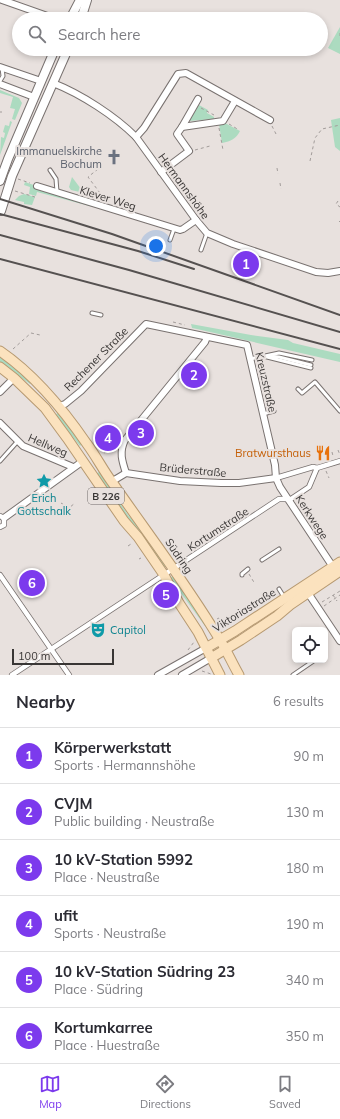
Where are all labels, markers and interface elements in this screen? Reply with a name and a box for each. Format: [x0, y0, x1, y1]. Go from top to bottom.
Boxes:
search box [12, 12, 328, 56]
icon: search [26, 23, 48, 45]
text: Search here [58, 25, 140, 44]
place label: Immanuelskirche Bochum [16, 144, 102, 171]
church icon: Immanuelskirche Bochum [105, 148, 123, 166]
street label: Hermannshöhe [155, 150, 213, 222]
street label: Klever Weg [78, 183, 138, 213]
your location [146, 236, 166, 256]
pin: 1 [233, 249, 259, 279]
street label: Rechener Straße [61, 324, 131, 394]
street label: Kreuzstraße [252, 350, 280, 414]
pin: 2 [181, 360, 207, 390]
pin: 3 [128, 418, 154, 448]
pin: 4 [95, 423, 121, 453]
street label: Hellweg [26, 430, 70, 460]
restaurant icon: Bratwursthaus [314, 444, 332, 462]
place label: Bratwursthaus [235, 446, 311, 460]
street label: Brüderstraße [159, 460, 227, 480]
place icon: Erich Gottschalk [35, 472, 53, 490]
road number: B 226 [88, 488, 124, 504]
place label: Erich Gottschalk [17, 491, 71, 518]
street label: Kerkwege [292, 492, 332, 542]
street label: Kortumstraße [185, 504, 251, 554]
street label: Südring [162, 536, 196, 576]
pin: 6 [19, 568, 45, 598]
pin: 5 [153, 580, 179, 610]
street label: Viktoriastraße [210, 585, 278, 635]
theatre icon: Capitol [89, 621, 107, 639]
place label: Capitol [110, 623, 146, 637]
map controls [292, 627, 328, 663]
button: locate [292, 627, 328, 663]
scale bar [12, 647, 114, 666]
text: 100 m [18, 649, 50, 663]
text: Nearby [16, 691, 75, 712]
text: 6 results [273, 693, 324, 709]
text: Körperwerkstatt [54, 738, 171, 757]
text: 1 [25, 748, 33, 764]
text: 90 m [294, 748, 324, 764]
text: Sports · Hermannshöhe [54, 757, 196, 773]
text: CVJM [54, 794, 92, 813]
text: 2 [25, 804, 33, 820]
text: 130 m [286, 804, 324, 820]
text: Public building · Neustraße [54, 813, 214, 829]
text: 10 kV-Station 5992 [54, 850, 193, 869]
text: 3 [25, 860, 33, 876]
text: 180 m [286, 860, 324, 876]
text: Place · Neustraße [54, 869, 160, 885]
text: ufit [54, 906, 78, 925]
text: 4 [25, 916, 33, 932]
text: 190 m [286, 916, 324, 932]
text: Sports · Neustraße [54, 925, 166, 941]
text: 10 kV-Station Südring 23 [54, 962, 235, 981]
text: 5 [25, 972, 33, 988]
text: 340 m [286, 972, 324, 988]
text: Place · Südring [54, 981, 143, 997]
text: Kortumkarree [54, 1018, 153, 1037]
text: 6 [25, 1028, 33, 1044]
text: 350 m [286, 1028, 324, 1044]
text: Place · Huestraße [54, 1037, 160, 1053]
tab: Map [39, 1073, 62, 1111]
tab: Directions [140, 1073, 191, 1111]
tab: Saved [269, 1073, 301, 1111]

